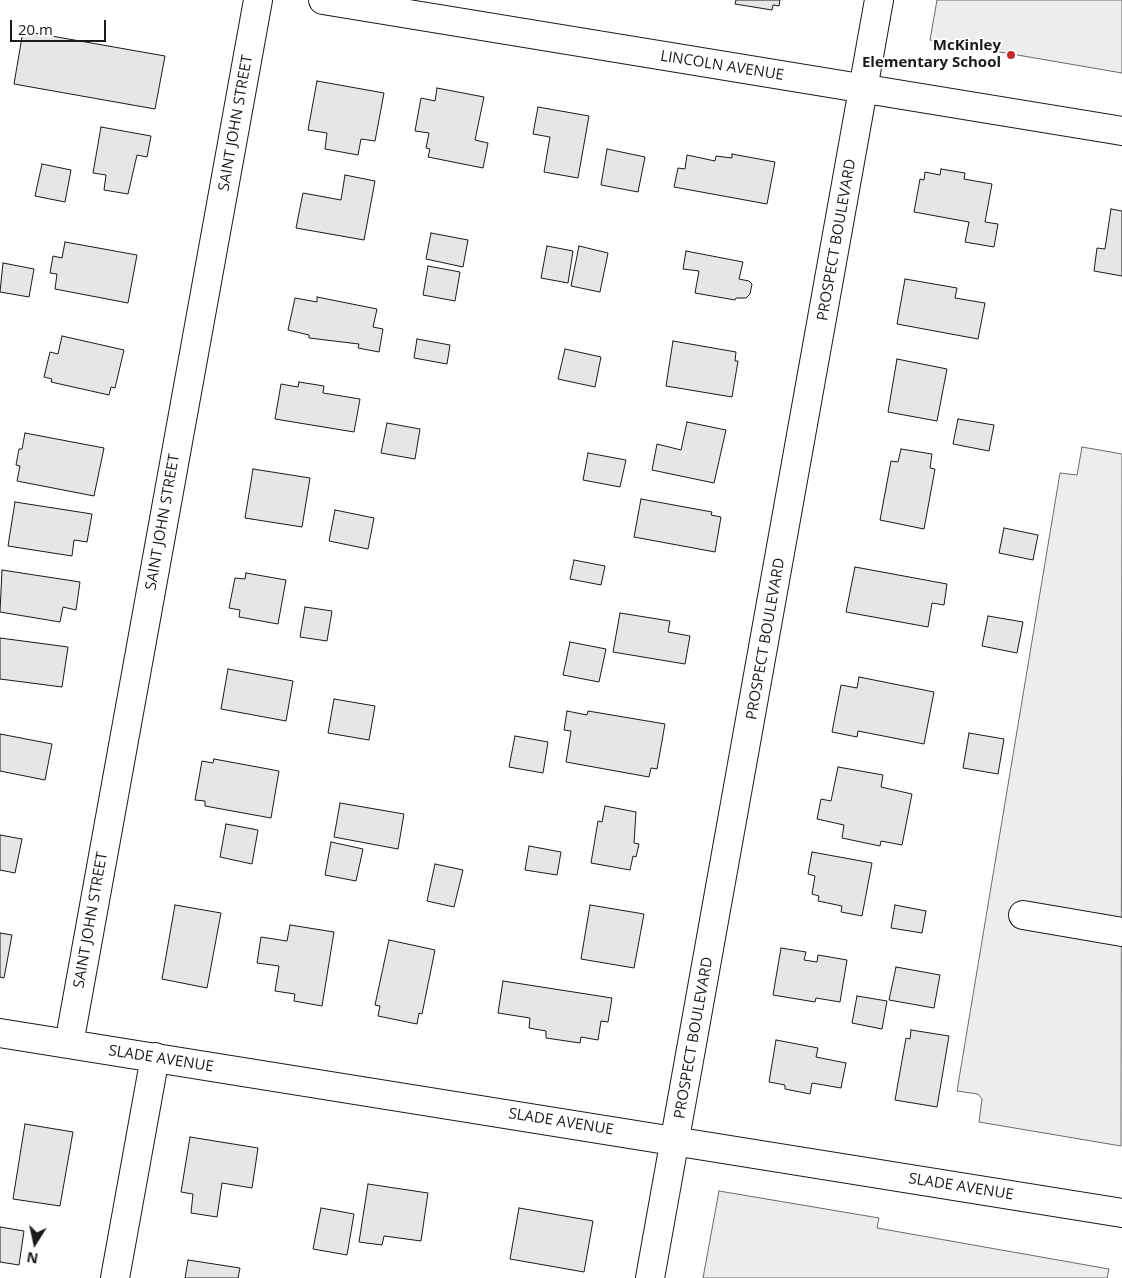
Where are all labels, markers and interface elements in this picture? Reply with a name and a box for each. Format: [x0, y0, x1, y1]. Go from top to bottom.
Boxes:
scale bar [12, 10, 109, 42]
text: 20 m [18, 19, 53, 39]
place label: McKinley Elementary School [862, 37, 1001, 72]
street label: LINCOLN AVENUE [659, 47, 785, 85]
marker: McKinley Elementary School [1005, 49, 1017, 61]
street label: SAINT JOHN STREET [215, 53, 257, 193]
street label: PROSPECT BOULEVARD [814, 158, 860, 322]
street label: SAINT JOHN STREET [142, 452, 184, 592]
street label: PROSPECT BOULEVARD [743, 557, 789, 721]
street label: SAINT JOHN STREET [70, 850, 112, 990]
street label: PROSPECT BOULEVARD [671, 956, 717, 1120]
street label: SLADE AVENUE [107, 1042, 215, 1076]
street label: SLADE AVENUE [507, 1105, 615, 1139]
street label: SLADE AVENUE [907, 1170, 1015, 1204]
north arrow [10, 1218, 60, 1268]
text: N [25, 1248, 40, 1269]

